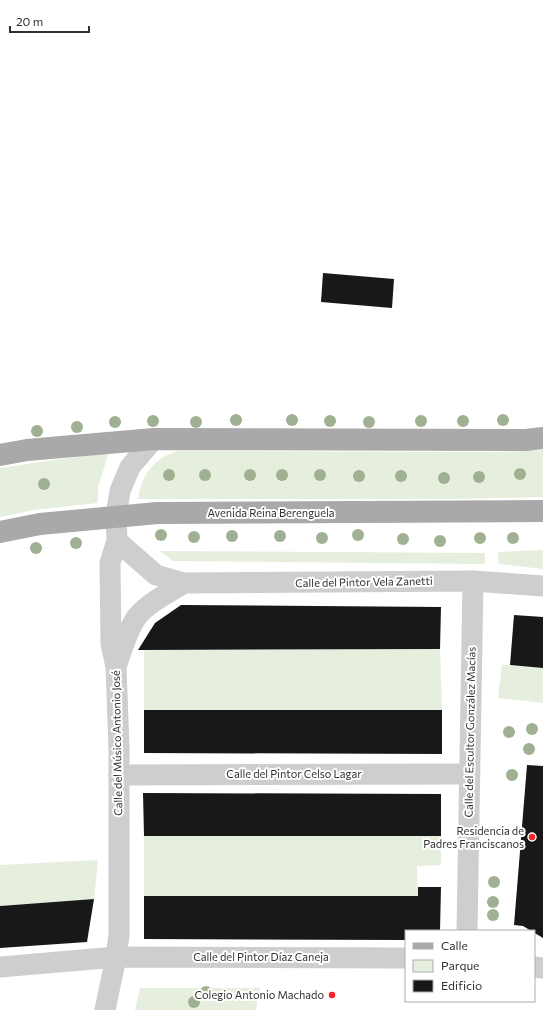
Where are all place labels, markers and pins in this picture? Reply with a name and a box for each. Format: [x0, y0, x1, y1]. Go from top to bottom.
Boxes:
place label: Residencia de Padres Franciscanos [423, 824, 524, 850]
marker: Residencia de Padres Franciscanos [527, 832, 537, 842]
place label: Colegio Antonio Machado [195, 988, 324, 1001]
marker: Colegio Antonio Machado [327, 990, 337, 1000]

